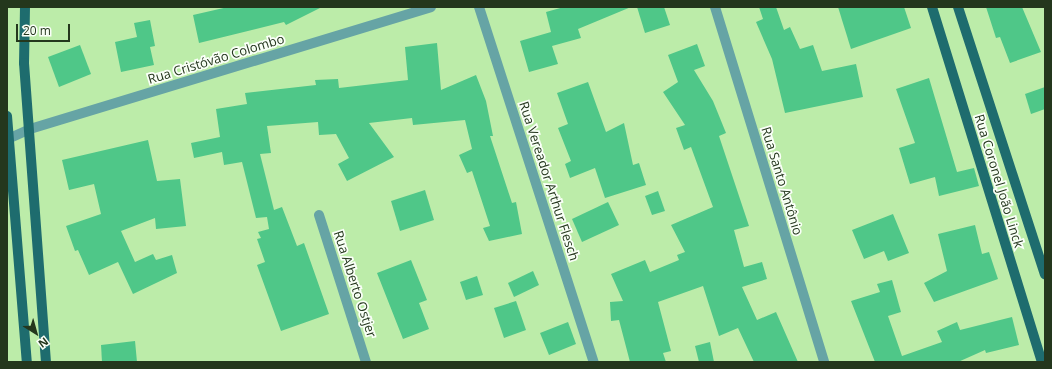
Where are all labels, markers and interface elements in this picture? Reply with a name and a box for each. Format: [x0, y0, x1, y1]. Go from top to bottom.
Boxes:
scale bar [18, 16, 72, 42]
text: 20 m [23, 22, 51, 39]
street label: Rua Cristóvão Colombo [146, 31, 286, 87]
street label: Rua Vereador Arthur Flesch [516, 99, 582, 263]
street label: Rua Coronel João Linck [971, 112, 1027, 250]
street label: Rua Santo Antônio [758, 125, 806, 237]
street label: Rua Alberto Ostjer [330, 229, 380, 339]
north arrow [16, 313, 56, 353]
text: N [35, 334, 52, 352]

